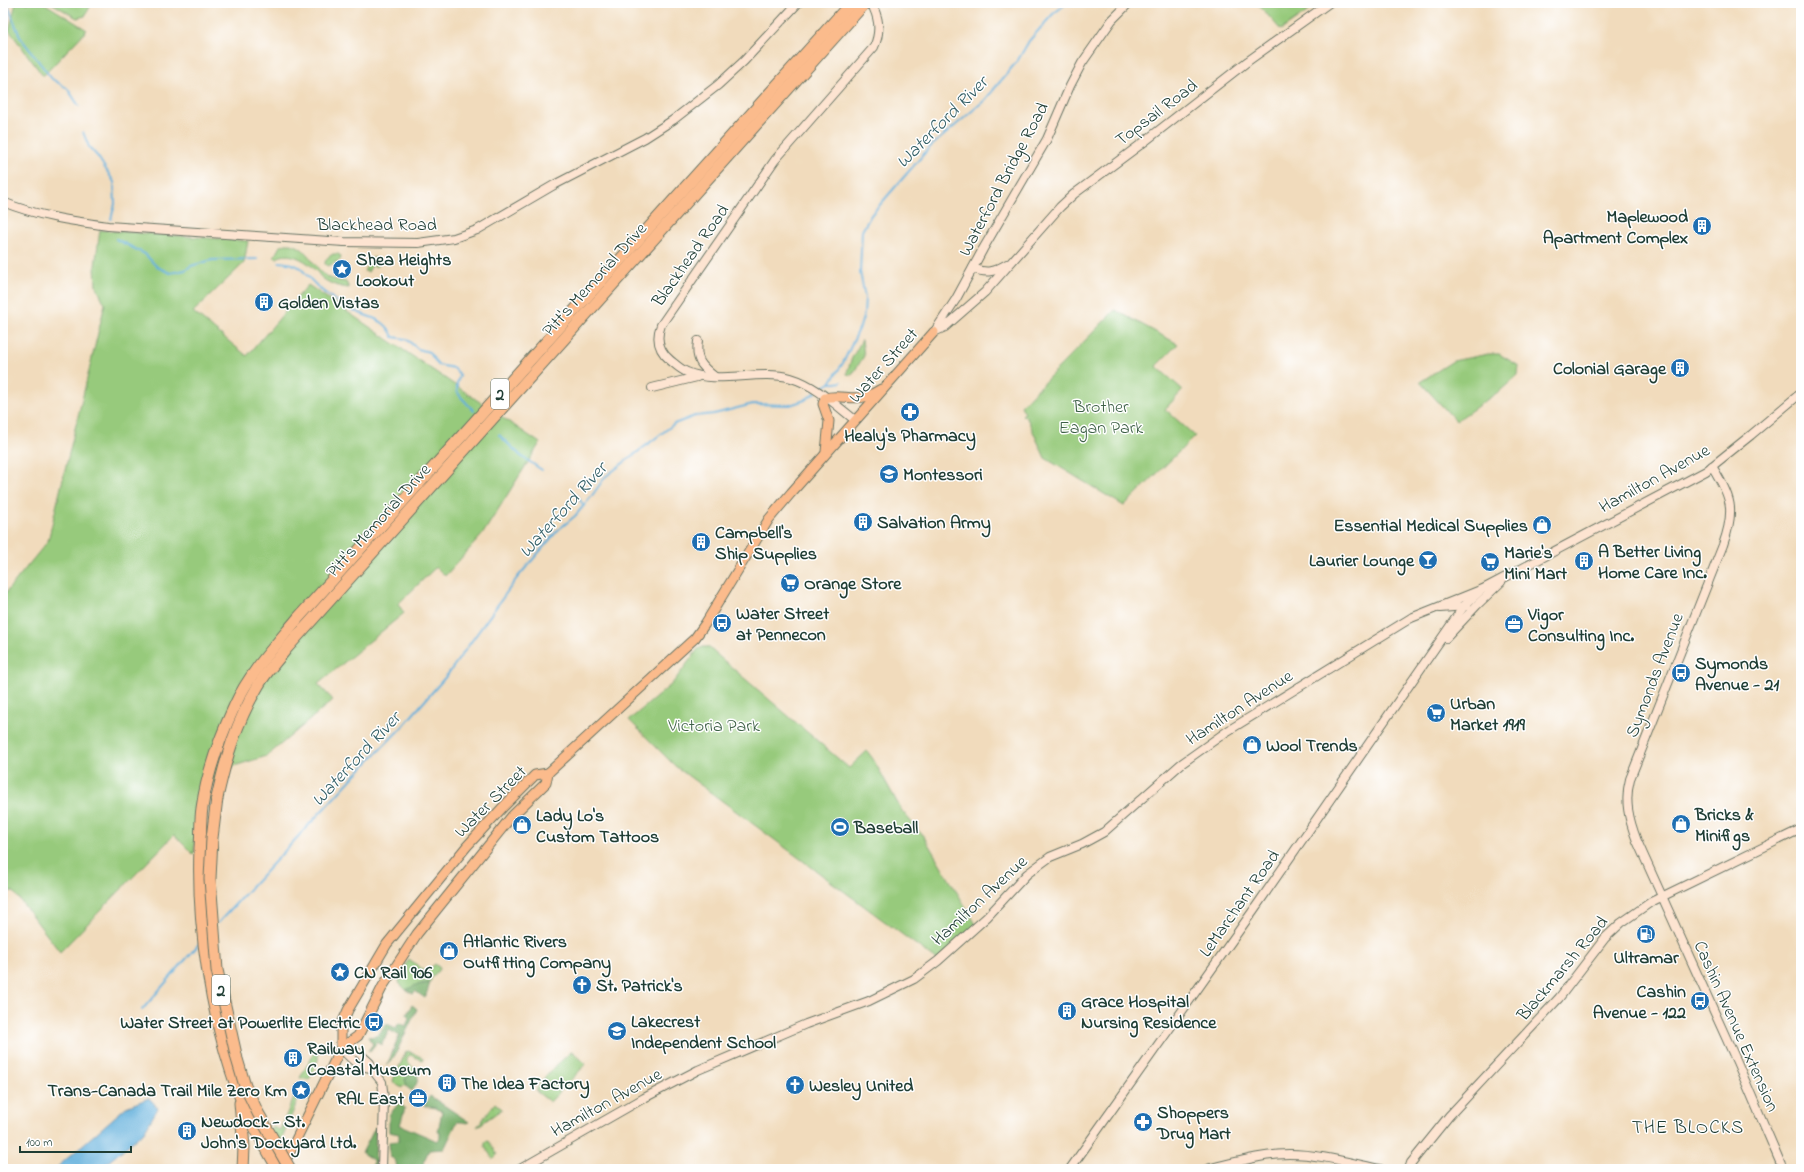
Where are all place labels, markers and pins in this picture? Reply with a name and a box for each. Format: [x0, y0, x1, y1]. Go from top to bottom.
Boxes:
place label: Maplewood Apartment Complex [1543, 205, 1689, 252]
building icon: Maplewood Apartment Complex [1691, 215, 1713, 237]
place label: Shea Heights Lookout [356, 248, 451, 295]
place icon: Shea Heights Lookout [331, 258, 353, 280]
building icon: Golden Vistas [253, 291, 275, 313]
place label: Golden Vistas [278, 291, 379, 317]
place label: Colonial Garage [1553, 357, 1667, 384]
building icon: Colonial Garage [1669, 357, 1691, 379]
pharmacy icon: Healy's Pharmacy [899, 401, 921, 423]
place label: Healy's Pharmacy [844, 424, 976, 451]
school or university icon: Montessori [878, 463, 900, 485]
place label: Montessori [903, 463, 983, 489]
building icon: Salvation Army [852, 511, 874, 533]
place label: Salvation Army [877, 511, 991, 538]
place label: Essential Medical Supplies [1333, 514, 1528, 540]
shop icon: Essential Medical Supplies [1531, 514, 1553, 536]
place label: Campbell's Ship Supplies [715, 521, 817, 568]
building icon: Campbell's Ship Supplies [690, 531, 712, 553]
place label: A Better Living Home Care Inc. [1598, 540, 1707, 587]
place label: Marie's Mini Mart [1504, 541, 1568, 588]
place label: Laurier Lounge [1309, 549, 1415, 576]
bar icon: Laurier Lounge [1417, 549, 1439, 571]
building icon: A Better Living Home Care Inc. [1573, 550, 1595, 572]
supermarket icon: Marie's Mini Mart [1479, 551, 1501, 573]
supermarket icon: Orange Store [779, 572, 801, 594]
place label: Orange Store [804, 572, 902, 599]
place label: Water Street at Pennecon [736, 602, 830, 649]
place label: Vigor Consulting Inc. [1527, 603, 1634, 651]
bus stop icon: Water Street at Pennecon [711, 612, 733, 634]
office icon: Vigor Consulting Inc. [1503, 613, 1525, 635]
place label: Symonds Avenue - 21 [1695, 652, 1780, 699]
bus stop icon: Symonds Avenue - 21 [1670, 662, 1692, 684]
place label: Urban Market 1919 [1450, 692, 1526, 739]
supermarket icon: Urban Market 1919 [1425, 702, 1447, 724]
shop icon: Wool Trends [1241, 734, 1263, 756]
place label: Wool Trends [1266, 734, 1358, 760]
place label: Bricks & Minifigs [1694, 803, 1754, 851]
place label: Lady Lo's Custom Tattoos [536, 804, 659, 851]
shop icon: Bricks & Minifigs [1670, 813, 1692, 835]
shop icon: Lady Lo's Custom Tattoos [511, 814, 533, 836]
sports icon: Baseball [829, 816, 851, 838]
place label: Baseball [853, 816, 918, 842]
fuel station icon: Ultramar [1635, 923, 1657, 945]
place label: Atlantic Rivers Outfitting Company [463, 930, 611, 978]
shop icon: Atlantic Rivers Outfitting Company [438, 940, 460, 962]
place label: Ultramar [1613, 946, 1679, 972]
place icon: CN Rail 906 [329, 961, 351, 983]
place label: CN Rail 906 [354, 961, 432, 987]
church icon: St. Patrick's [571, 974, 593, 996]
place label: St. Patrick's [596, 974, 683, 1000]
place label: Cashin Avenue - 122 [1593, 980, 1686, 1027]
place label: Grace Hospital Nursing Residence [1081, 990, 1217, 1038]
bus stop icon: Cashin Avenue - 122 [1689, 990, 1711, 1012]
building icon: Grace Hospital Nursing Residence [1056, 1000, 1078, 1022]
place label: Lakecrest Independent School [631, 1010, 776, 1057]
place label: Water Street at Powerlite Electric [120, 1011, 361, 1037]
bus stop icon: Water Street at Powerlite Electric [363, 1011, 385, 1033]
school or university icon: Lakecrest Independent School [606, 1020, 628, 1042]
place label: Railway Coastal Museum [307, 1037, 431, 1084]
building icon: Railway Coastal Museum [282, 1047, 304, 1069]
building icon: The Idea Factory [436, 1072, 458, 1094]
place label: The Idea Factory [461, 1072, 589, 1099]
church icon: Wesley United [784, 1074, 806, 1096]
place label: Wesley United [809, 1074, 914, 1101]
place label: Trans-Canada Trail Mile Zero Km [48, 1079, 287, 1105]
place icon: Trans-Canada Trail Mile Zero Km [290, 1079, 312, 1101]
place label: RAL East [336, 1087, 405, 1113]
office icon: RAL East [407, 1087, 429, 1109]
place label: Shoppers Drug Mart [1156, 1101, 1232, 1149]
place label: Newdock - St. John's Dockyard Ltd. [201, 1110, 357, 1158]
pharmacy icon: Shoppers Drug Mart [1132, 1111, 1154, 1133]
building icon: Newdock - St. John's Dockyard Ltd. [176, 1120, 198, 1142]

